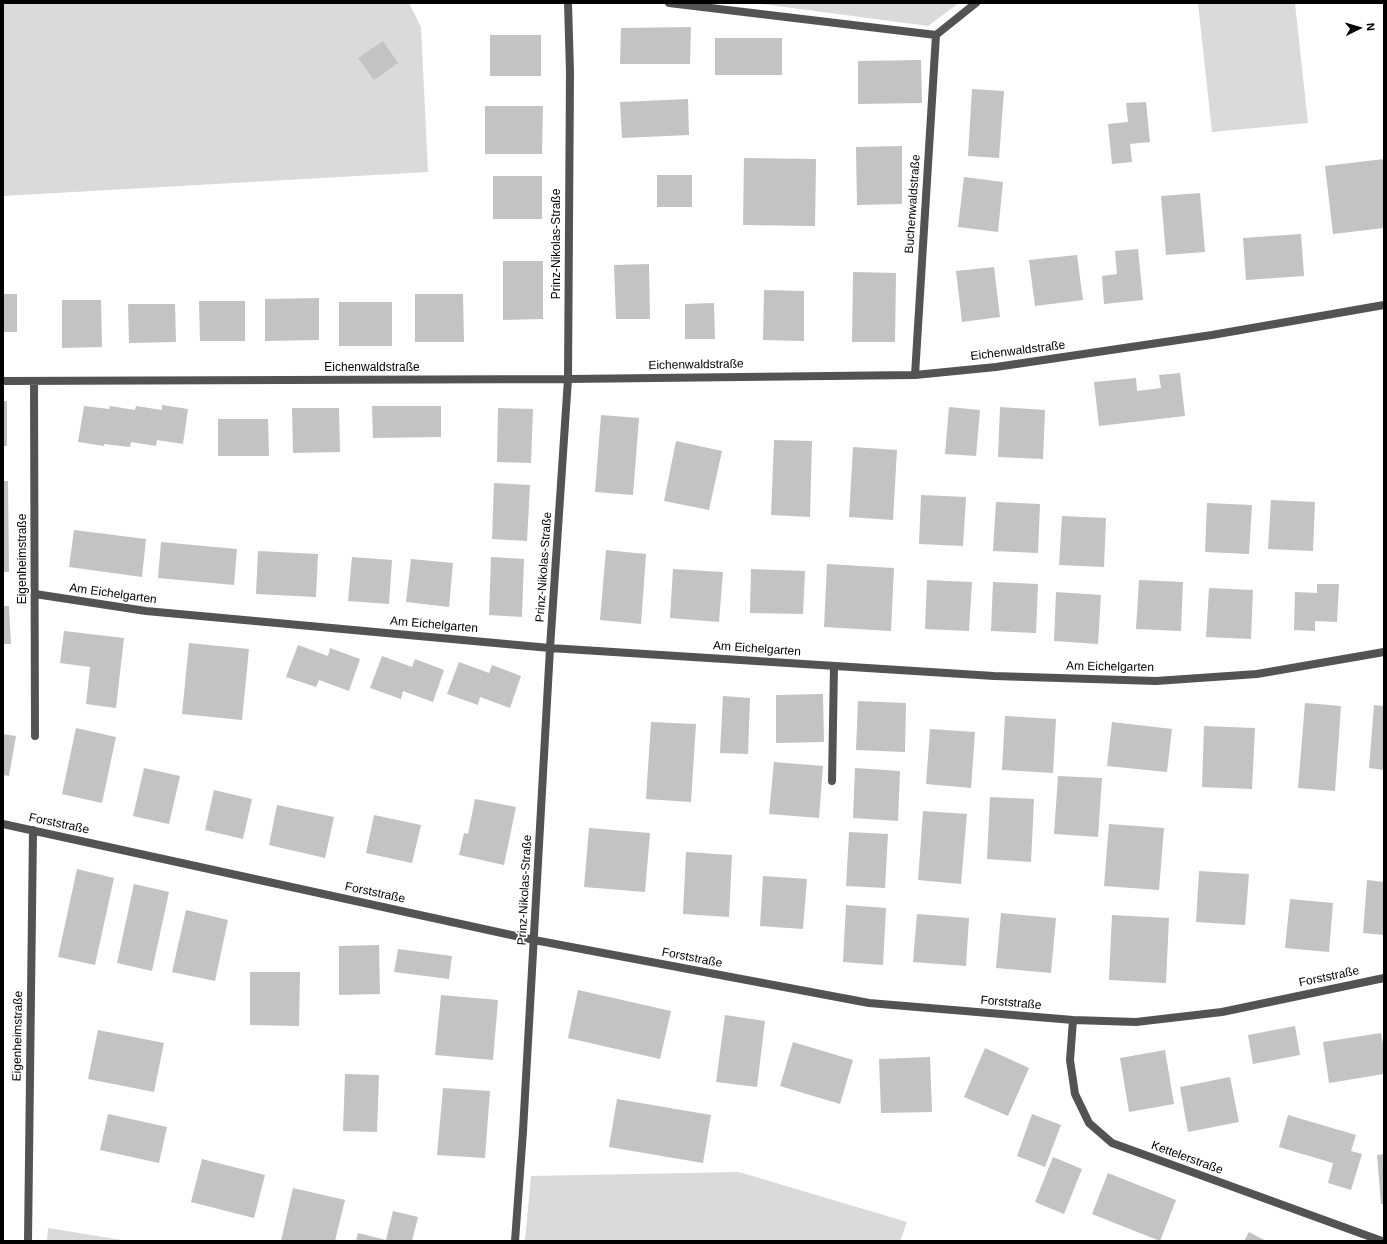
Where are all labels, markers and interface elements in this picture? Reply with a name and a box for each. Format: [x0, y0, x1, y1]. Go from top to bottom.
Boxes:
north arrow [1339, 8, 1379, 48]
text: N [1365, 22, 1377, 31]
street label: Buchenwaldstraße [902, 154, 924, 254]
street label: Prinz-Nikolas-Straße [550, 189, 564, 299]
street label: Eichenwaldstraße [970, 338, 1066, 364]
street label: Eichenwaldstraße [648, 357, 744, 373]
street label: Eichenwaldstraße [324, 361, 420, 375]
street label: Prinz-Nikolas-Straße [533, 511, 555, 623]
street label: Eigenheimstraße [16, 514, 30, 604]
street label: Am Eichelgarten [68, 581, 158, 607]
street label: Am Eichelgarten [390, 614, 478, 636]
street label: Am Eichelgarten [713, 639, 801, 659]
street label: Am Eichelgarten [1066, 659, 1154, 675]
street label: Forststraße [28, 811, 90, 837]
street label: Prinz-Nikolas-Straße [515, 834, 535, 946]
street label: Forststraße [344, 880, 406, 906]
street label: Forststraße [661, 945, 723, 971]
street label: Forststraße [1298, 964, 1360, 990]
street label: Eigenheimstraße [10, 991, 26, 1081]
street label: Forststraße [980, 993, 1042, 1013]
street label: Kettelerstraße [1149, 1138, 1225, 1178]

